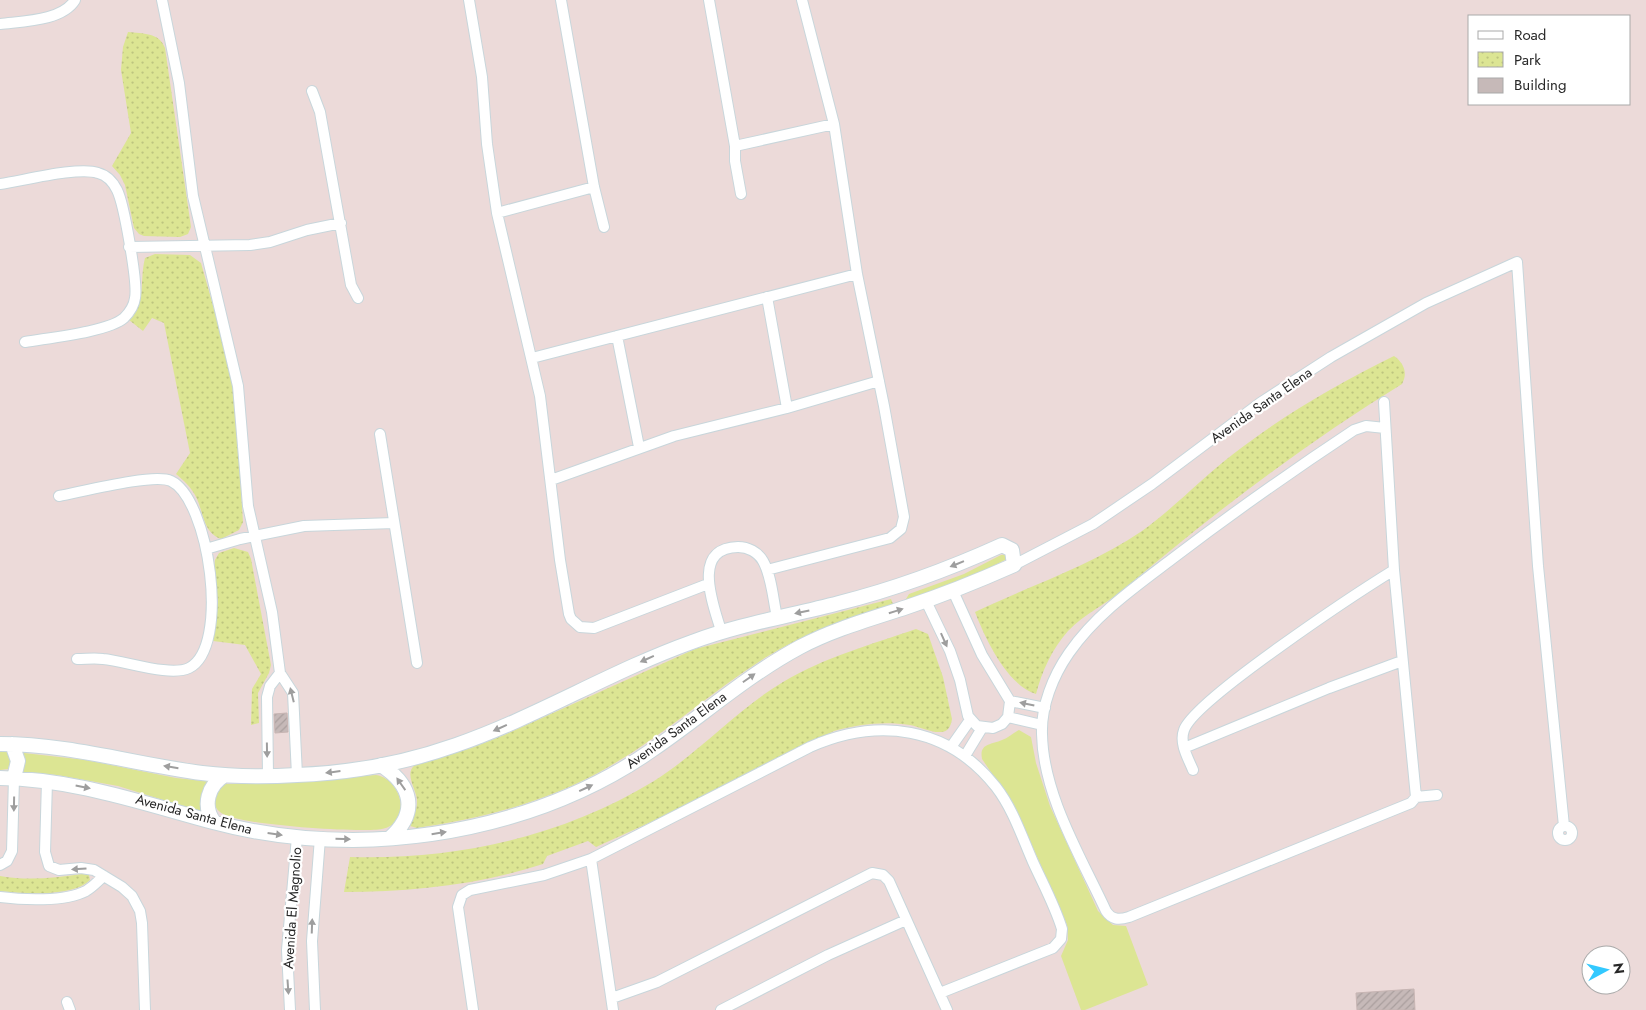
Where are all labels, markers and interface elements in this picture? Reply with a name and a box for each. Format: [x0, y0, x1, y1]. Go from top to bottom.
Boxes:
legend [1468, 15, 1631, 105]
text: Road [1514, 24, 1546, 46]
text: Park [1514, 49, 1541, 71]
text: Building [1514, 74, 1566, 96]
street label: Avenida Santa Elena [1206, 362, 1316, 448]
one-way arrow [950, 561, 964, 569]
one-way arrow [889, 606, 904, 614]
one-way arrow [795, 608, 810, 616]
one-way arrow [941, 633, 949, 647]
one-way arrow [640, 656, 654, 664]
one-way arrow [742, 673, 756, 683]
street label: Avenida Santa Elena [622, 687, 730, 773]
one-way arrow [288, 688, 296, 703]
one-way arrow [1019, 700, 1035, 708]
one-way arrow [493, 724, 507, 732]
one-way arrow [264, 742, 272, 758]
one-way arrow [163, 763, 179, 771]
one-way arrow [325, 768, 341, 776]
one-way arrow [396, 777, 406, 790]
one-way arrow [76, 783, 91, 791]
one-way arrow [579, 784, 593, 792]
street label: Avenida Santa Elena [134, 789, 254, 839]
one-way arrow [10, 797, 18, 813]
one-way arrow [431, 828, 447, 836]
one-way arrow [267, 830, 283, 838]
one-way arrow [336, 836, 352, 844]
street label: Avenida El Magnolio [278, 846, 306, 970]
one-way arrow [70, 866, 86, 874]
one-way arrow [309, 918, 317, 934]
north arrow [1581, 945, 1631, 995]
text: N [1608, 962, 1630, 975]
one-way arrow [285, 979, 293, 995]

